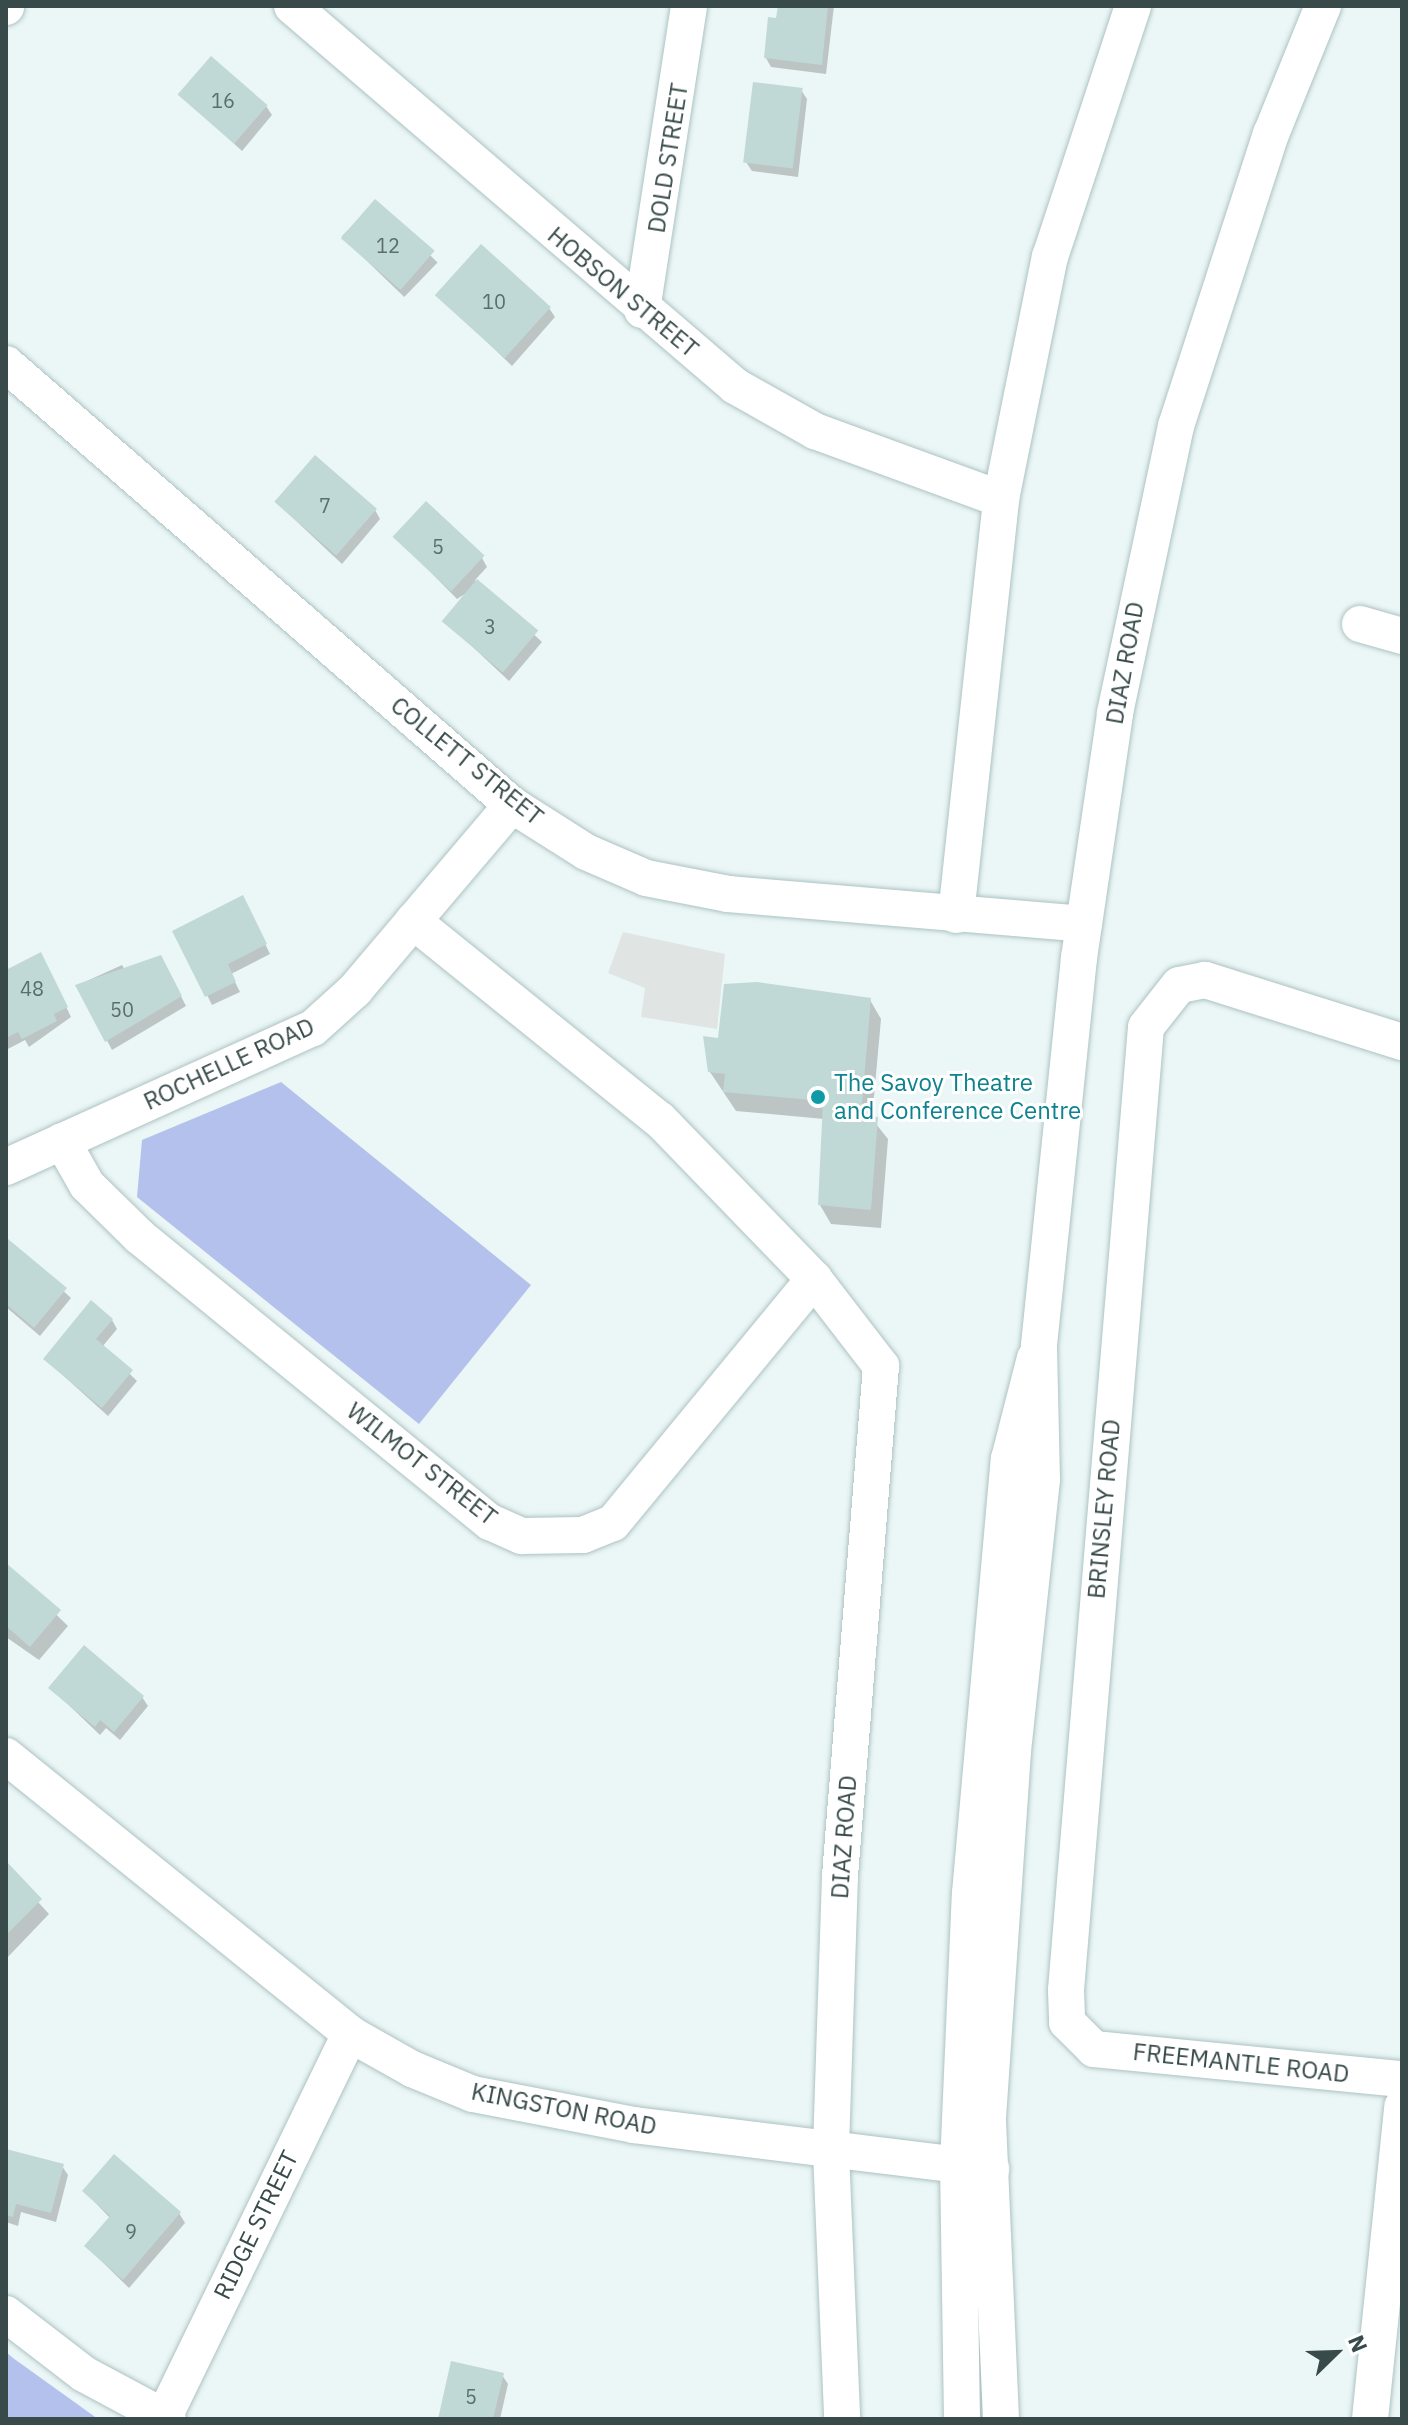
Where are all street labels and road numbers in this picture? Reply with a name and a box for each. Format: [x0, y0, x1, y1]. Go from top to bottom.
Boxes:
street label: DOLD STREET [642, 81, 694, 235]
street label: HOBSON STREET [542, 221, 704, 363]
street label: DIAZ ROAD [1100, 599, 1150, 727]
street label: COLLETT STREET [385, 691, 549, 831]
street label: ROCHELLE ROAD [139, 1012, 319, 1116]
street label: WILMOT STREET [341, 1396, 503, 1532]
street label: BRINSLEY ROAD [1082, 1418, 1126, 1600]
street label: DIAZ ROAD [825, 1774, 863, 1900]
street label: FREEMANTLE ROAD [1131, 2037, 1351, 2089]
street label: KINGSTON ROAD [469, 2077, 659, 2141]
street label: RIDGE STREET [208, 2146, 304, 2304]

